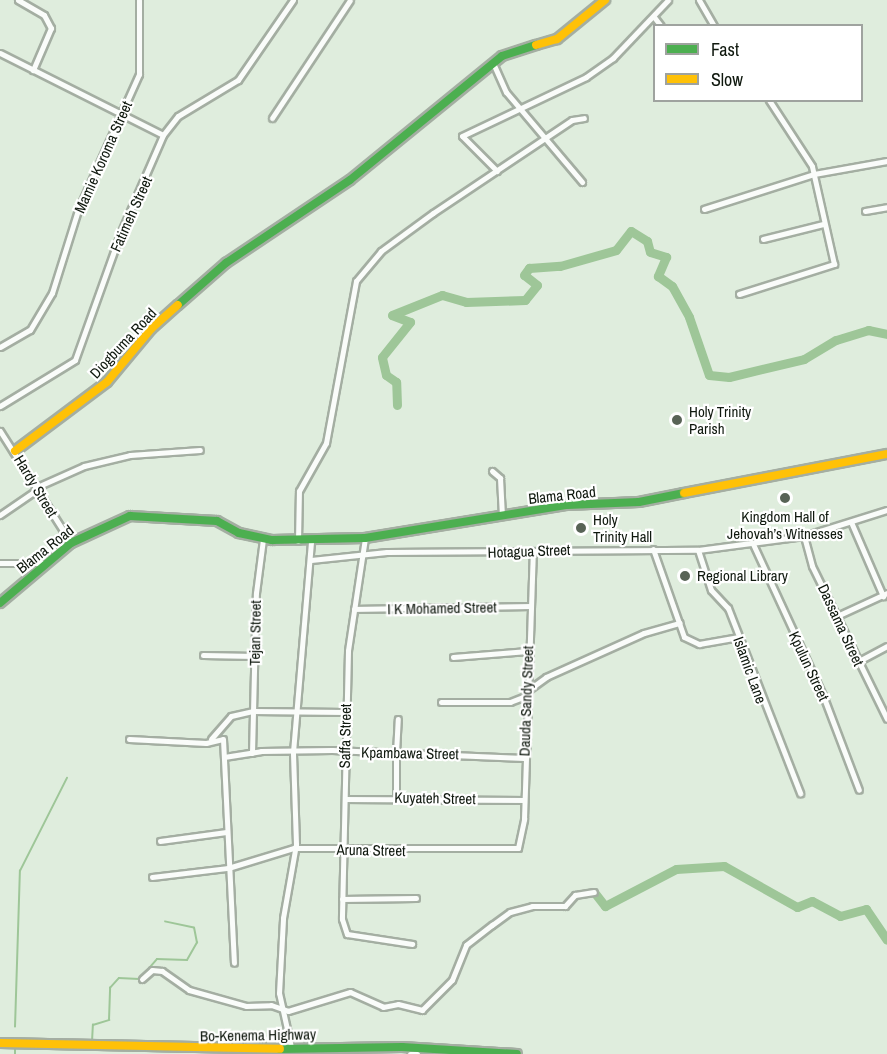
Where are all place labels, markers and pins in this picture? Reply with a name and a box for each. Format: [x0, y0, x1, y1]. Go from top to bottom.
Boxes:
place label: Holy Trinity Parish [689, 402, 751, 437]
marker: Holy Trinity Parish [670, 413, 684, 427]
marker: Kingdom Hall of Jehovah’s Witnesses [778, 491, 792, 505]
place label: Kingdom Hall of Jehovah’s Witnesses [727, 507, 843, 542]
place label: Holy Trinity Hall [593, 510, 652, 545]
marker: Holy Trinity Hall [574, 521, 588, 535]
place label: Regional Library [697, 567, 788, 585]
marker: Regional Library [678, 569, 692, 583]

